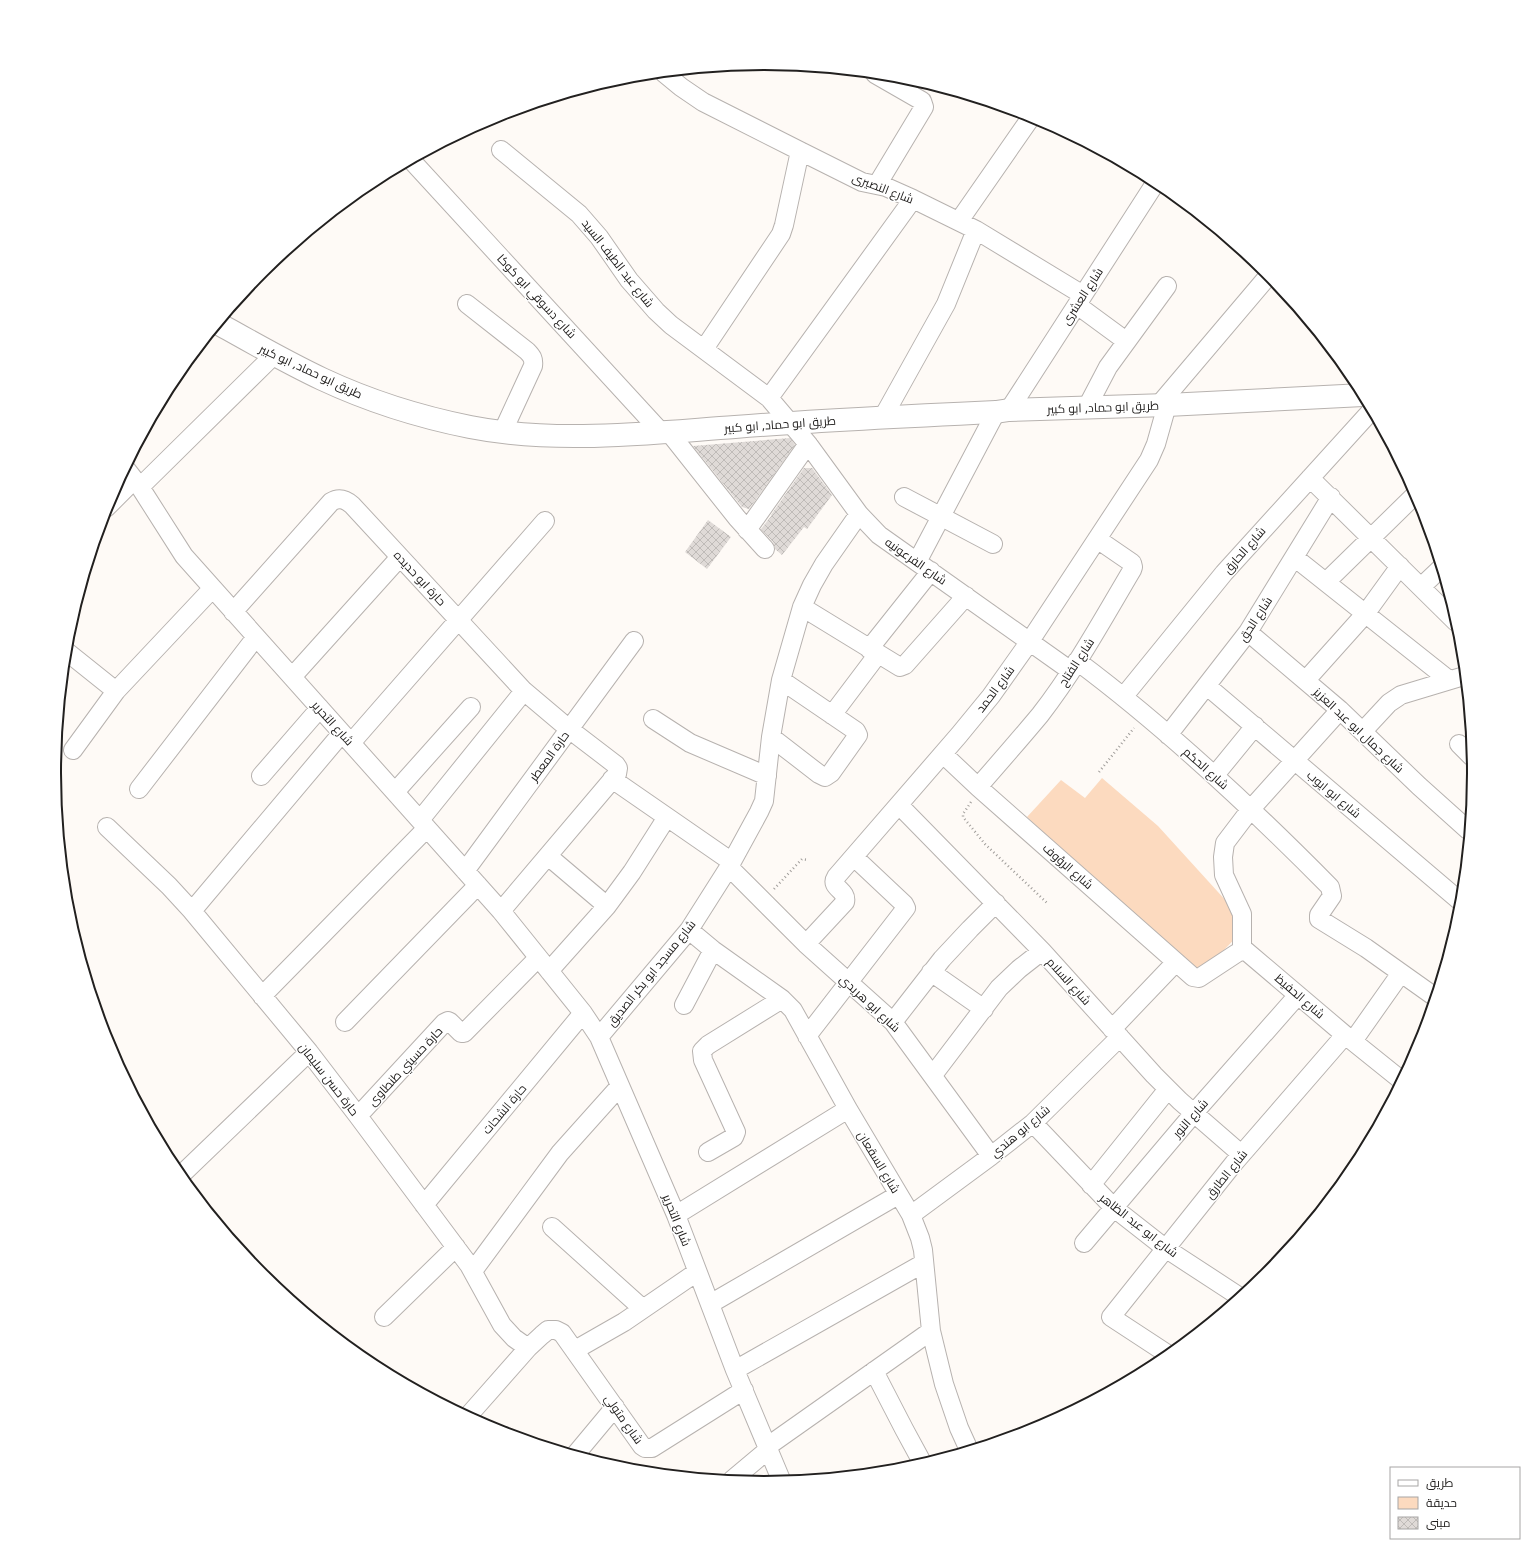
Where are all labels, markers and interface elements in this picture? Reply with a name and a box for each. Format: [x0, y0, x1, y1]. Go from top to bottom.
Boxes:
street label: شارع النصيرى [850, 168, 916, 208]
street label: شارع عبد الطيف السيد [578, 215, 658, 311]
street label: شارع دسوقي ابو كوكا [492, 250, 581, 343]
street label: شارع العشرى [1057, 264, 1107, 328]
street label: طريق ابو حماد, ابو كبير [256, 339, 365, 402]
street label: طريق ابو حماد, ابو كبير [1046, 397, 1159, 417]
street label: طريق ابو حماد, ابو كبير [722, 412, 837, 436]
street label: شارع الحارق [1219, 523, 1269, 577]
street label: شارع الفرعونيه [882, 533, 950, 589]
street label: حارة ابو حديده [390, 547, 450, 609]
street label: شارع الحق [1234, 593, 1276, 645]
street label: شارع الفتاح [1054, 634, 1098, 690]
street label: شارع الحمد [972, 662, 1018, 716]
street label: شارع جمال ابو عبد العزيز [1309, 683, 1408, 776]
street label: شارع التحرير [308, 696, 358, 749]
street label: حارة المعطر [524, 727, 573, 785]
street label: شارع الحكم [1180, 743, 1233, 793]
street label: شارع ابو ايوب [1303, 766, 1365, 822]
street label: شارع الرؤوف [1039, 839, 1097, 893]
street label: شارع مسجد ابو بكر الصديق [603, 916, 699, 1030]
street label: شارع السلام [1043, 953, 1095, 1009]
street label: شارع ابو هريدي [835, 970, 904, 1037]
street label: شارع الحفيظ [1271, 970, 1329, 1022]
street label: حارة حسيني طنطاوى [364, 1023, 448, 1111]
street label: حارة حسن سليمان [295, 1039, 363, 1119]
street label: حارة الشحات [478, 1080, 530, 1138]
street label: شارع النور [1168, 1095, 1212, 1142]
street label: شارع ابو هندي [987, 1101, 1055, 1163]
street label: شارع السقعان [854, 1128, 904, 1196]
street label: شارع الطارق [1201, 1146, 1251, 1202]
street label: شارع ابو عبد الظاهر [1095, 1188, 1182, 1261]
street label: شارع التحرير [658, 1190, 695, 1249]
street label: شارع متولي [599, 1391, 647, 1448]
legend [1390, 1467, 1520, 1539]
text: طريق [1426, 1474, 1454, 1491]
text: حديقة [1426, 1494, 1457, 1511]
text: مبنى [1426, 1514, 1451, 1531]

